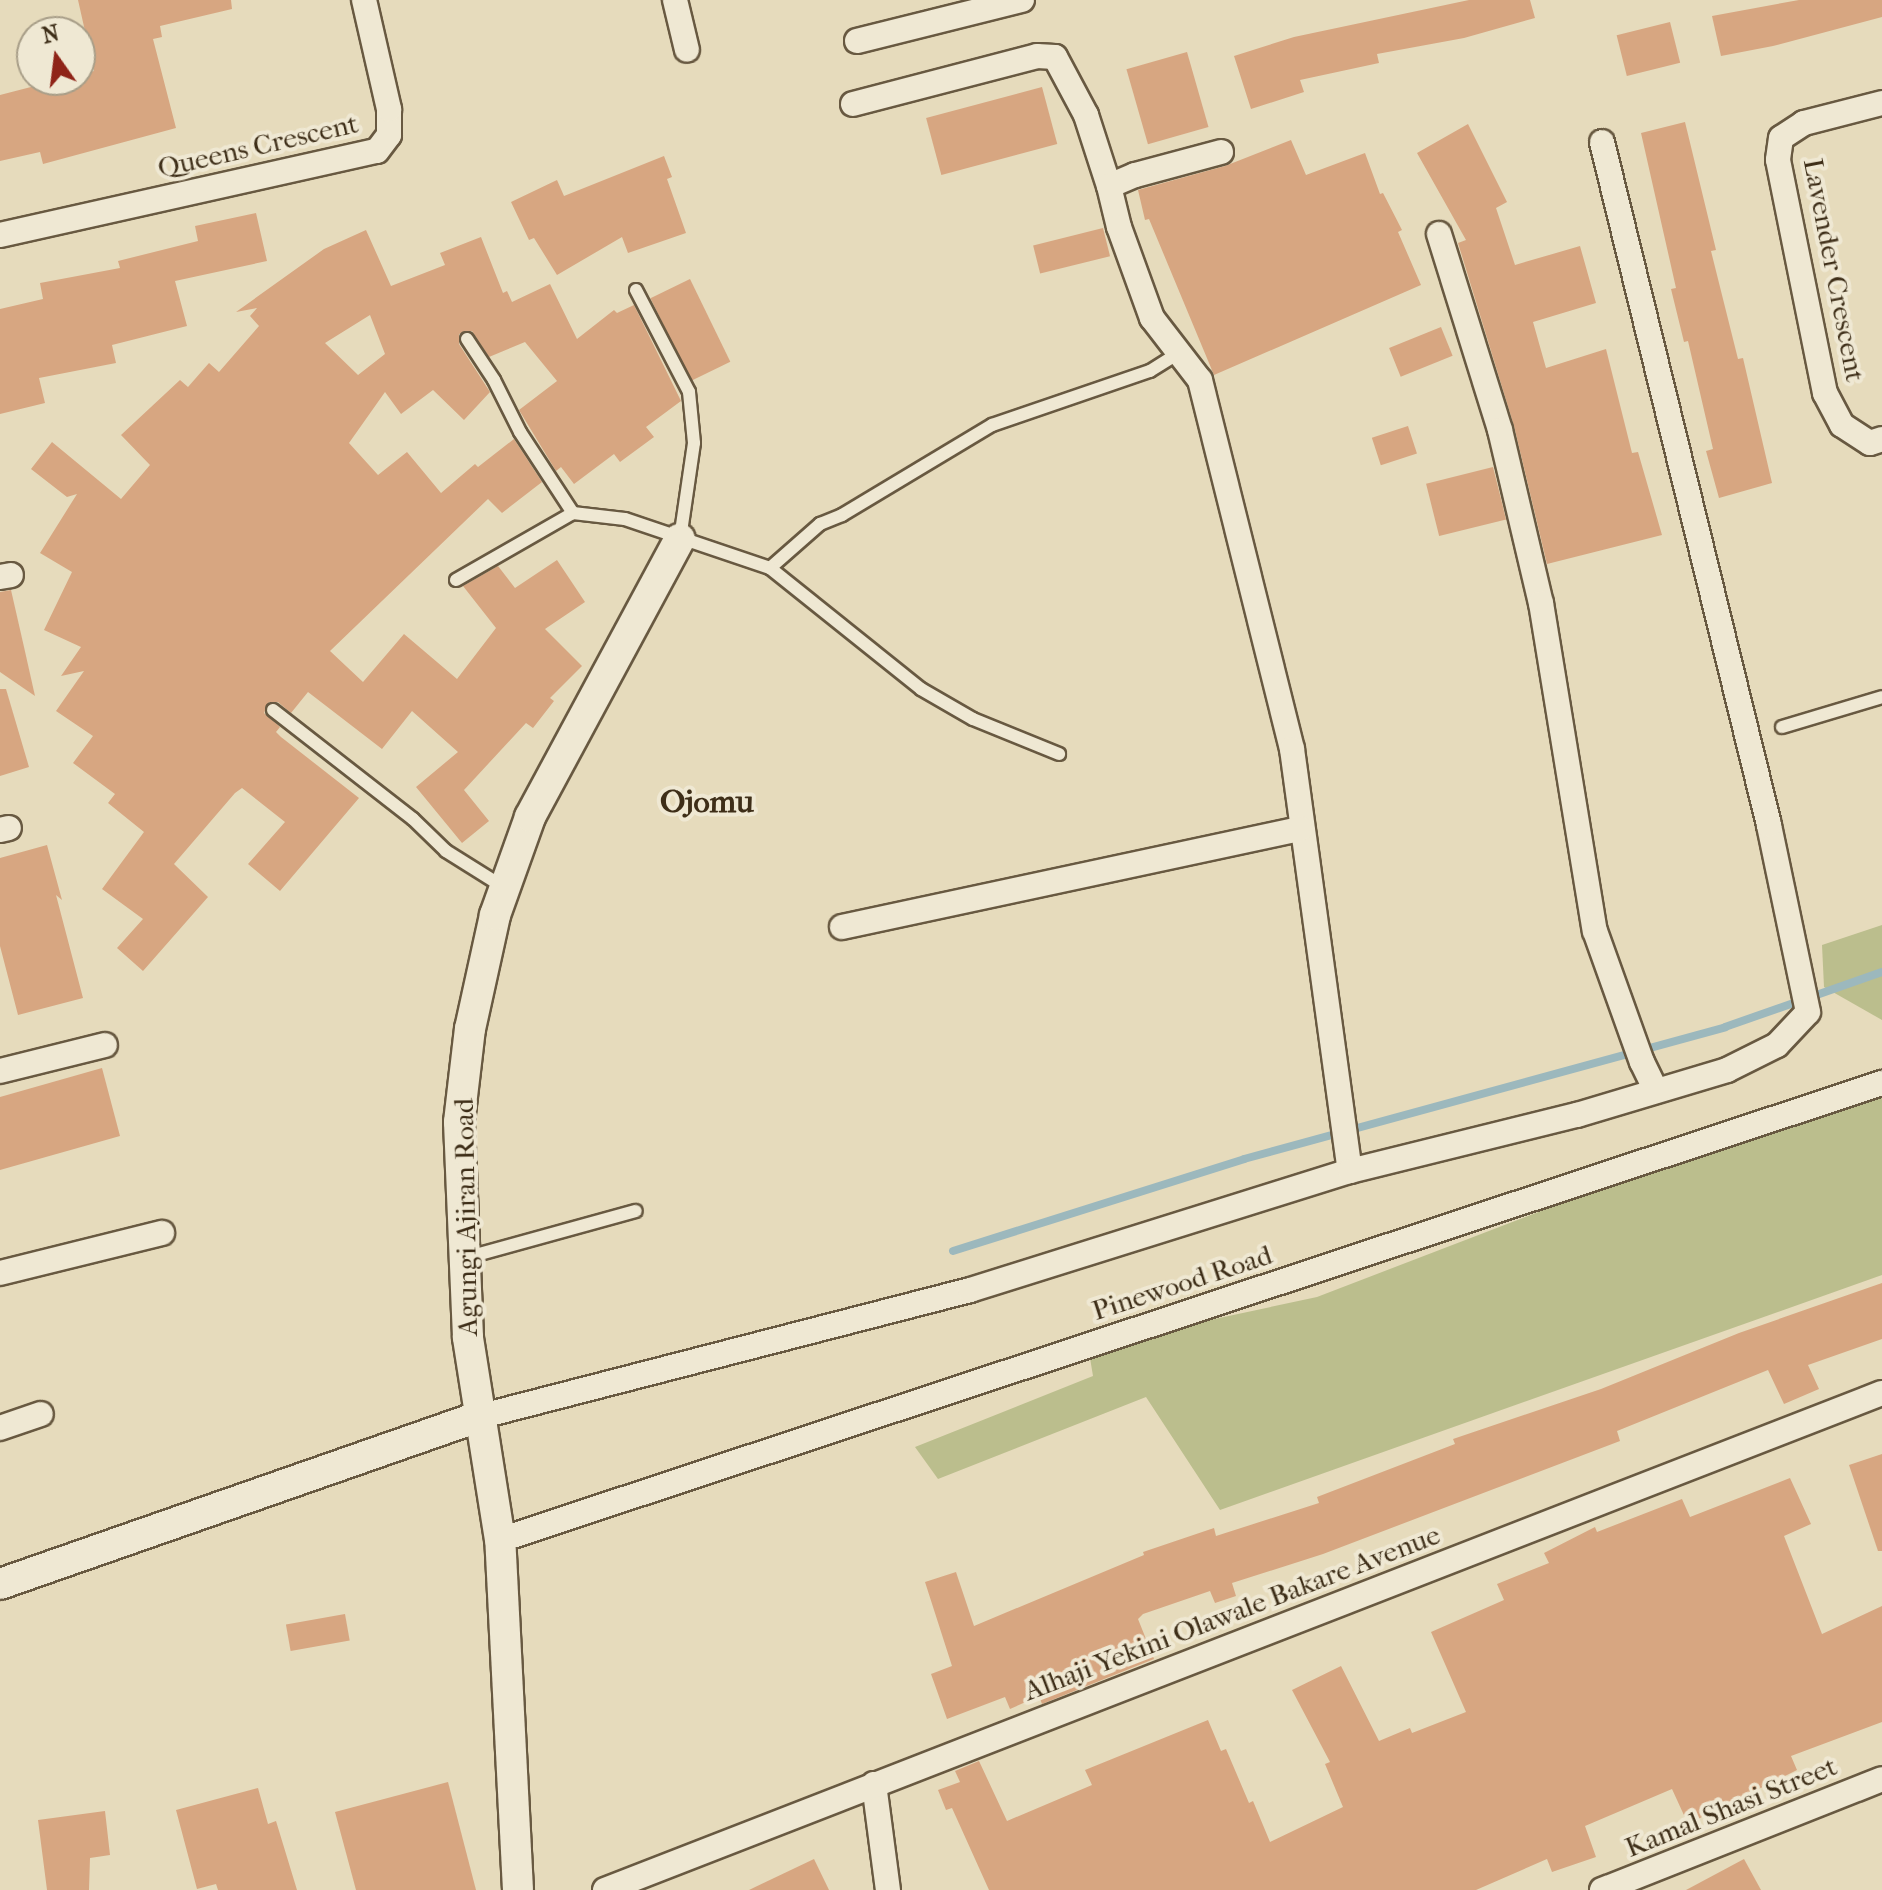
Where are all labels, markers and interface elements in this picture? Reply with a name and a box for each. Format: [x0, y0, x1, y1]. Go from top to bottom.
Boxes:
north arrow [16, 16, 96, 96]
text: N [39, 20, 62, 49]
street label: Queens Crescent [155, 107, 361, 185]
street label: Lavender Crescent [1796, 155, 1872, 385]
district label: Ojomu [660, 783, 754, 821]
street label: Agungi Ajiran Road [447, 1098, 485, 1336]
street label: Pinewood Road [1088, 1238, 1276, 1328]
street label: Alhaji Yekini Olawale Bakare Avenue [1019, 1518, 1445, 1708]
street label: Kamal Shasi Street [1620, 1749, 1842, 1865]

